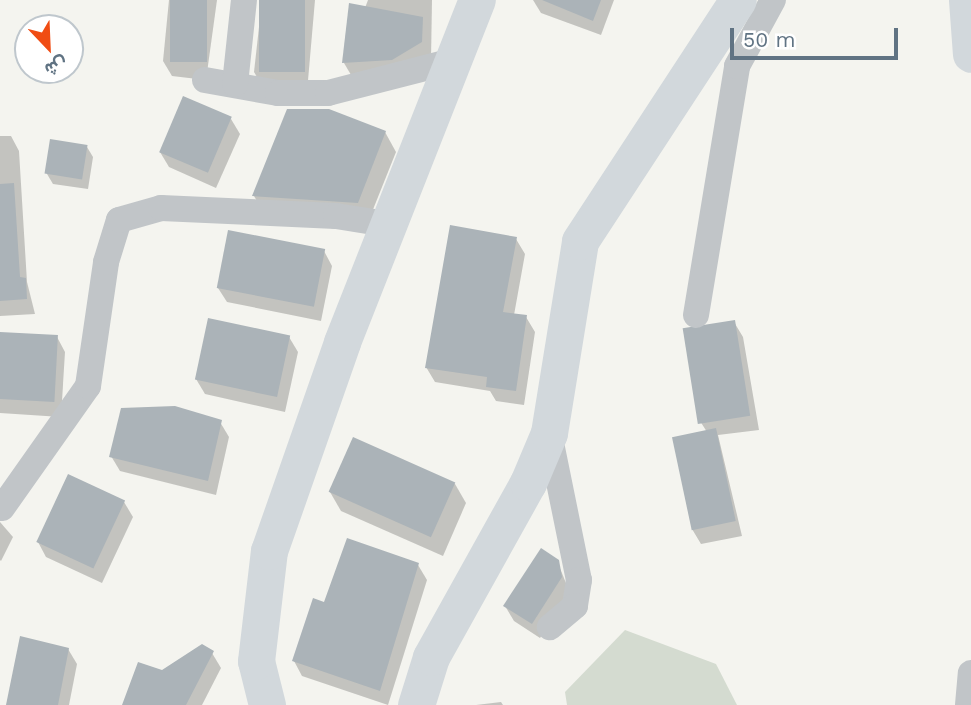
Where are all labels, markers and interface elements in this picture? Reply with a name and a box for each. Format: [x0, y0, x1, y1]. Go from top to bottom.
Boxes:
north arrow [14, 14, 84, 84]
scale bar [733, 14, 901, 58]
text: 50 m [743, 27, 795, 52]
text: ش [42, 52, 72, 82]

